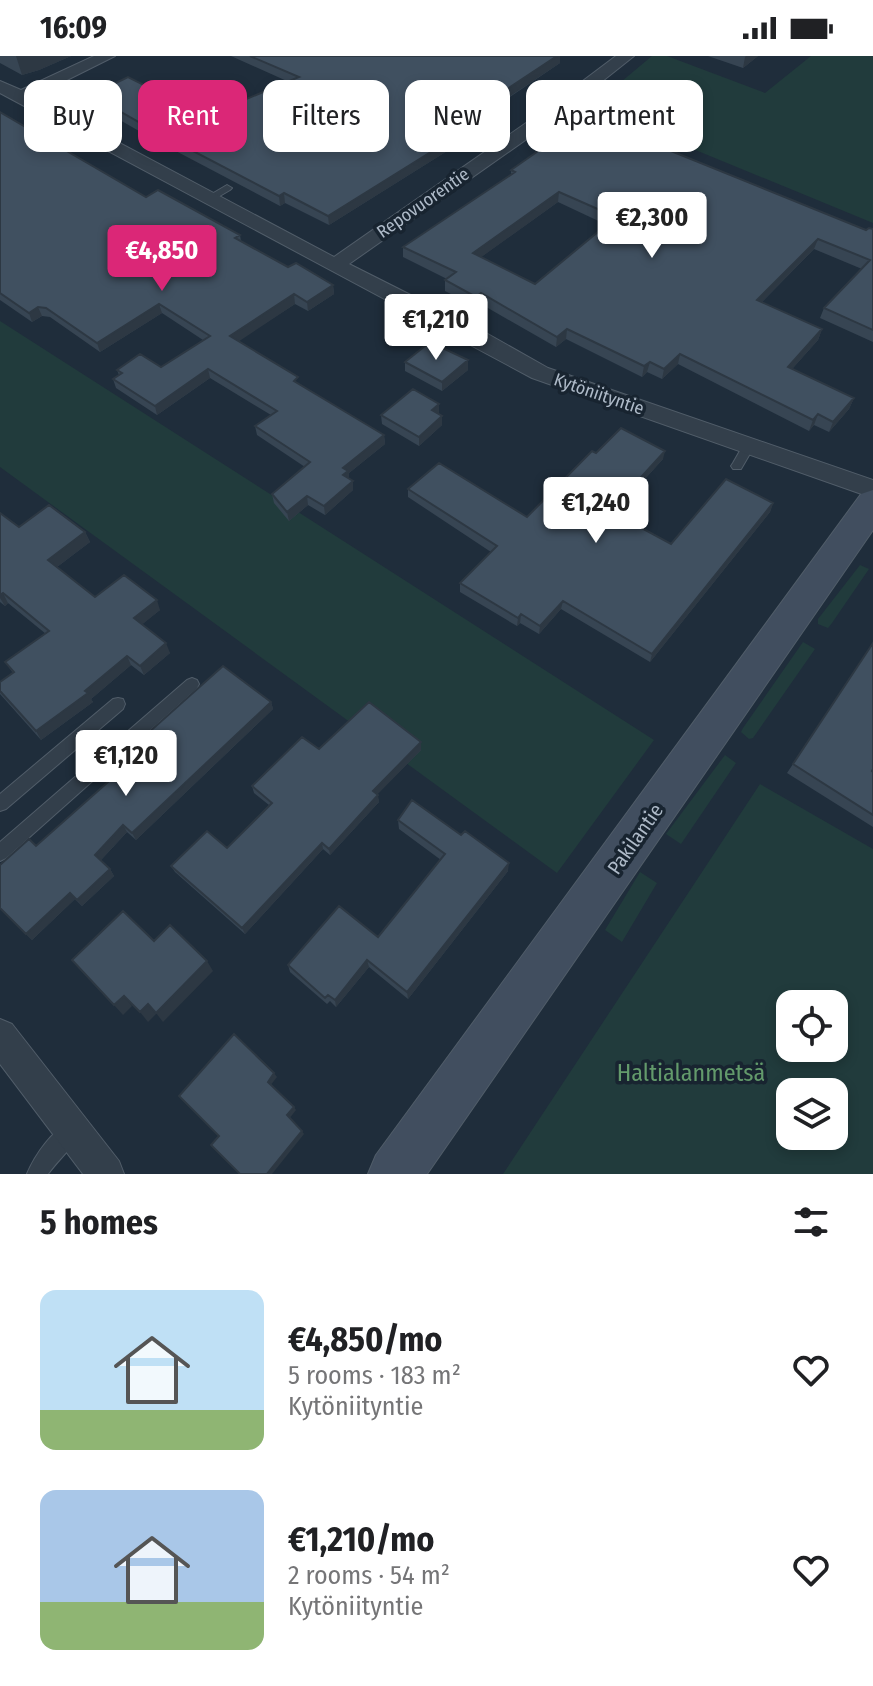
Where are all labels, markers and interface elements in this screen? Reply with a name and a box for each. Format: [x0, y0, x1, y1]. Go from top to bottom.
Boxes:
text: 16:09 [40, 10, 107, 46]
chip: Buy [24, 80, 122, 152]
chip: Rent [138, 80, 247, 152]
chip: Filters [263, 80, 389, 152]
chip: New [405, 80, 510, 152]
chip: Apartment [526, 80, 703, 152]
street label: Repovuorentie [373, 163, 474, 243]
pin: €2,300 [587, 192, 717, 260]
text: €2,300 [616, 202, 688, 233]
pin: €4,850 [97, 225, 227, 293]
text: €4,850 [125, 235, 199, 266]
pin: €1,210 [371, 294, 501, 362]
text: €1,210 [403, 304, 469, 335]
street label: Kytöniityntie [551, 368, 647, 420]
pin: €1,240 [531, 477, 661, 545]
text: €1,240 [561, 487, 631, 518]
pin: €1,120 [61, 730, 191, 798]
text: €1,120 [94, 740, 158, 771]
street label: Pakilantie [602, 799, 668, 879]
map controls [776, 990, 848, 1150]
button: locate [776, 990, 848, 1062]
park label: Haltialanmetsä [617, 1059, 765, 1087]
button: layers [776, 1078, 848, 1150]
icon: filters [789, 1200, 833, 1244]
text: 5 homes [40, 1202, 158, 1243]
text: €4,850/mo [288, 1319, 443, 1360]
icon: home [104, 1322, 200, 1418]
icon: heart [789, 1348, 833, 1392]
text: 5 rooms · 183 m² [288, 1360, 461, 1391]
text: Kytöniityntie [288, 1391, 423, 1422]
text: €1,210/mo [288, 1519, 434, 1560]
icon: home [104, 1522, 200, 1618]
icon: heart [789, 1548, 833, 1592]
text: 2 rooms · 54 m² [288, 1560, 450, 1591]
text: Kytöniityntie [288, 1591, 423, 1622]

